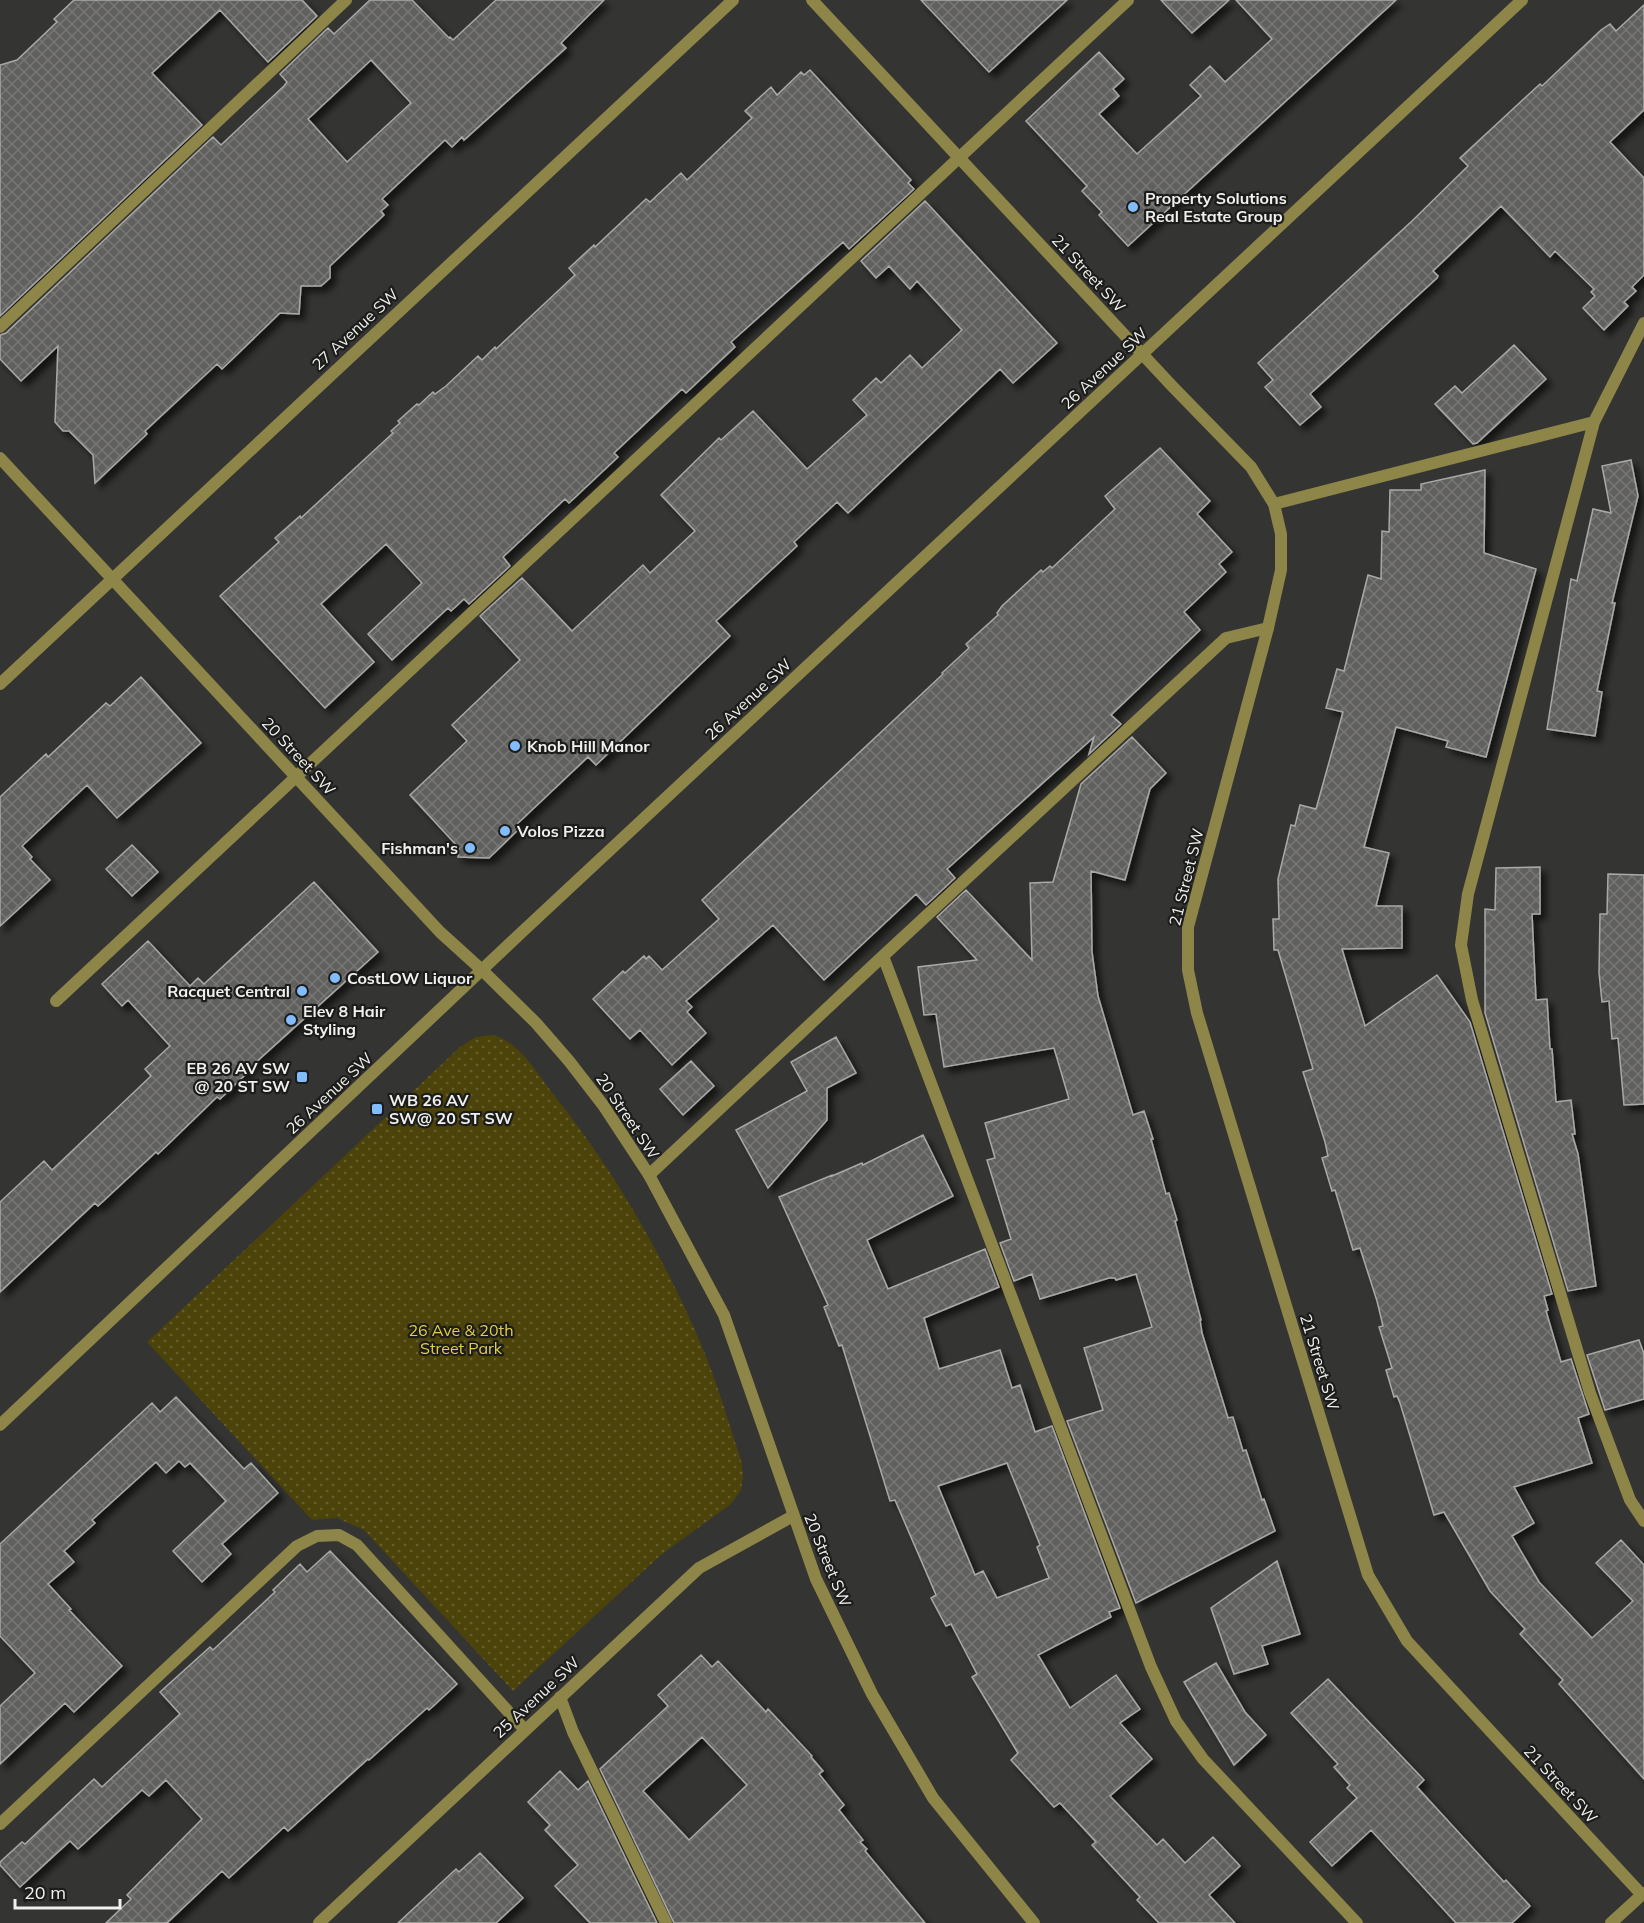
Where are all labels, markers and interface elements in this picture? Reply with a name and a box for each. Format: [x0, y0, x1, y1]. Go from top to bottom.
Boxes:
place label: Property Solutions Real Estate Group [1145, 188, 1287, 226]
marker: Property Solutions Real Estate Group [1126, 200, 1140, 214]
street label: 21 Street SW [1048, 230, 1130, 316]
street label: 27 Avenue SW [308, 284, 403, 374]
street label: 26 Avenue SW [1057, 323, 1152, 413]
street label: 26 Avenue SW [701, 654, 796, 744]
street label: 20 Street SW [258, 713, 340, 799]
place label: Knob Hill Manor [527, 736, 650, 756]
marker: Knob Hill Manor [508, 739, 522, 753]
place label: Volos Pizza [516, 821, 605, 841]
marker: Volos Pizza [498, 824, 512, 838]
street label: 21 Street SW [1164, 826, 1208, 928]
place label: Fishman's [381, 838, 458, 858]
marker: Fishman's [463, 841, 477, 855]
place label: CostLOW Liquor [347, 968, 473, 988]
marker: CostLOW Liquor [328, 971, 342, 985]
place label: Racquet Central [167, 981, 290, 1001]
marker: Racquet Central [295, 984, 309, 998]
place label: Elev 8 Hair Styling [303, 1001, 386, 1039]
marker: Elev 8 Hair Styling [284, 1013, 298, 1027]
street label: 26 Avenue SW [282, 1048, 377, 1138]
place label: EB 26 AV SW @ 20 ST SW [186, 1058, 290, 1096]
street label: 20 Street SW [592, 1069, 664, 1163]
marker: EB 26 AV SW @ 20 ST SW [295, 1070, 309, 1084]
place label: WB 26 AV SW@ 20 ST SW [389, 1090, 513, 1128]
marker: WB 26 AV SW@ 20 ST SW [370, 1102, 384, 1116]
street label: 21 Street SW [1296, 1312, 1344, 1413]
park label: 26 Ave & 20th Street Park [408, 1320, 514, 1358]
street label: 20 Street SW [800, 1510, 856, 1610]
street label: 25 Avenue SW [489, 1652, 584, 1742]
street label: 21 Street SW [1520, 1741, 1602, 1827]
scale bar [15, 1872, 120, 1910]
text: 20 m [24, 1881, 66, 1904]

